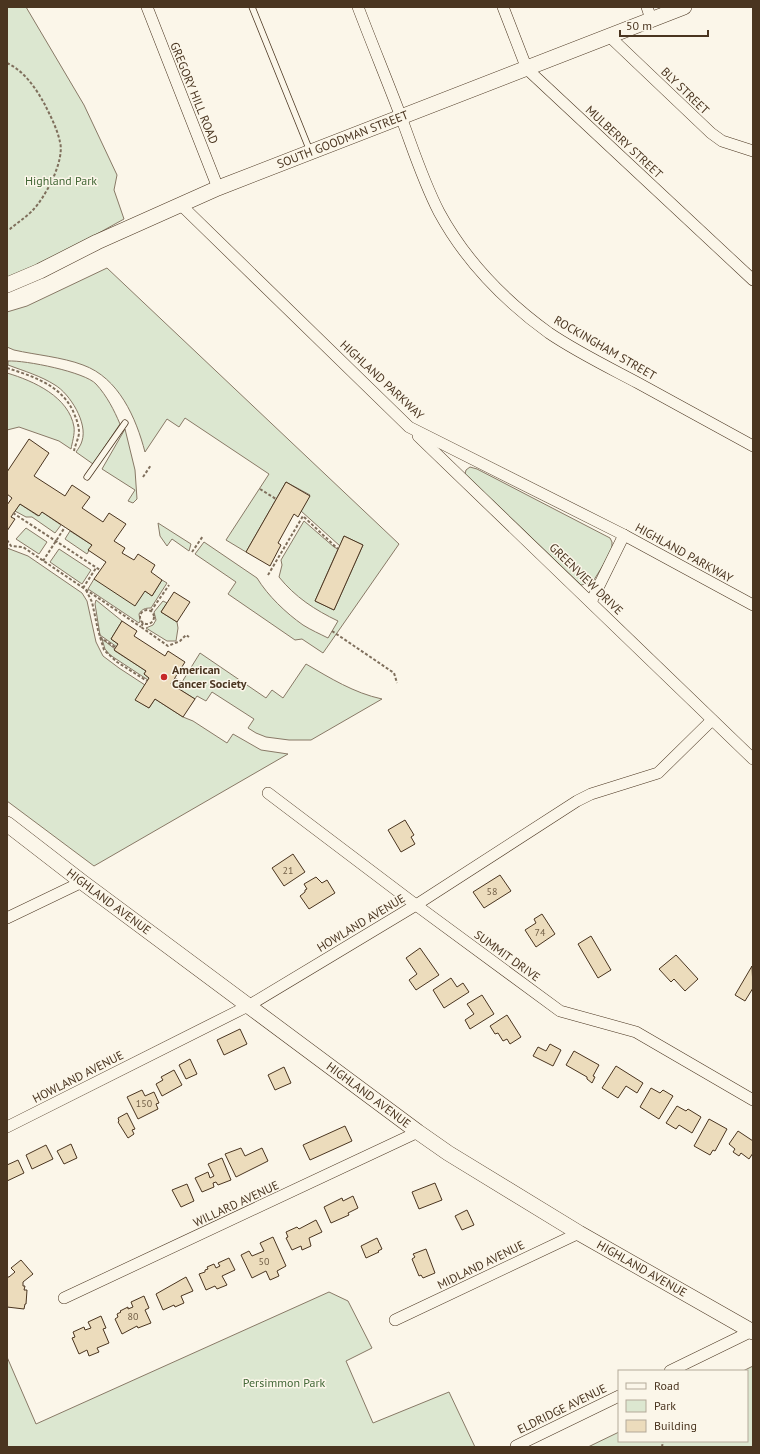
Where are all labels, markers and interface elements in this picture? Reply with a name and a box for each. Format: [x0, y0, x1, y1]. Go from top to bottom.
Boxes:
scale bar [620, 12, 708, 38]
text: 50 m [626, 18, 652, 33]
street label: GREGORY HILL ROAD [167, 40, 222, 146]
street label: BLY STREET [658, 64, 713, 118]
street label: MULBERRY STREET [583, 102, 666, 181]
street label: SOUTH GOODMAN STREET [275, 107, 411, 171]
park label: Highland Park [25, 173, 97, 188]
street label: ROCKINGHAM STREET [552, 312, 659, 383]
street label: HIGHLAND PARKWAY [337, 337, 428, 423]
street label: HIGHLAND PARKWAY [633, 520, 736, 586]
street label: GREENVIEW DRIVE [546, 540, 626, 618]
place label: American Cancer Society [172, 662, 247, 691]
marker: American Cancer Society [159, 672, 169, 682]
house number: 21 [283, 864, 293, 877]
street label: HIGHLAND AVENUE [64, 865, 154, 938]
house number: 58 [487, 885, 497, 898]
street label: HOWLAND AVENUE [314, 890, 407, 955]
house number: 74 [535, 926, 546, 939]
street label: SUMMIT DRIVE [471, 927, 543, 985]
street label: HOWLAND AVENUE [30, 1047, 126, 1106]
street label: HIGHLAND AVENUE [324, 1059, 414, 1131]
house number: 150 [136, 1097, 153, 1110]
street label: WILLARD AVENUE [191, 1177, 281, 1230]
street label: MIDLAND AVENUE [435, 1237, 527, 1292]
street label: HIGHLAND AVENUE [594, 1237, 690, 1300]
house number: 50 [259, 1255, 270, 1268]
house number: 80 [128, 1310, 139, 1323]
legend [618, 1370, 748, 1442]
park label: Persimmon Park [243, 1375, 325, 1390]
text: Road [654, 1378, 679, 1393]
street label: ELDRIDGE AVENUE [515, 1380, 609, 1437]
text: Park [654, 1398, 676, 1413]
text: Building [654, 1418, 697, 1433]

